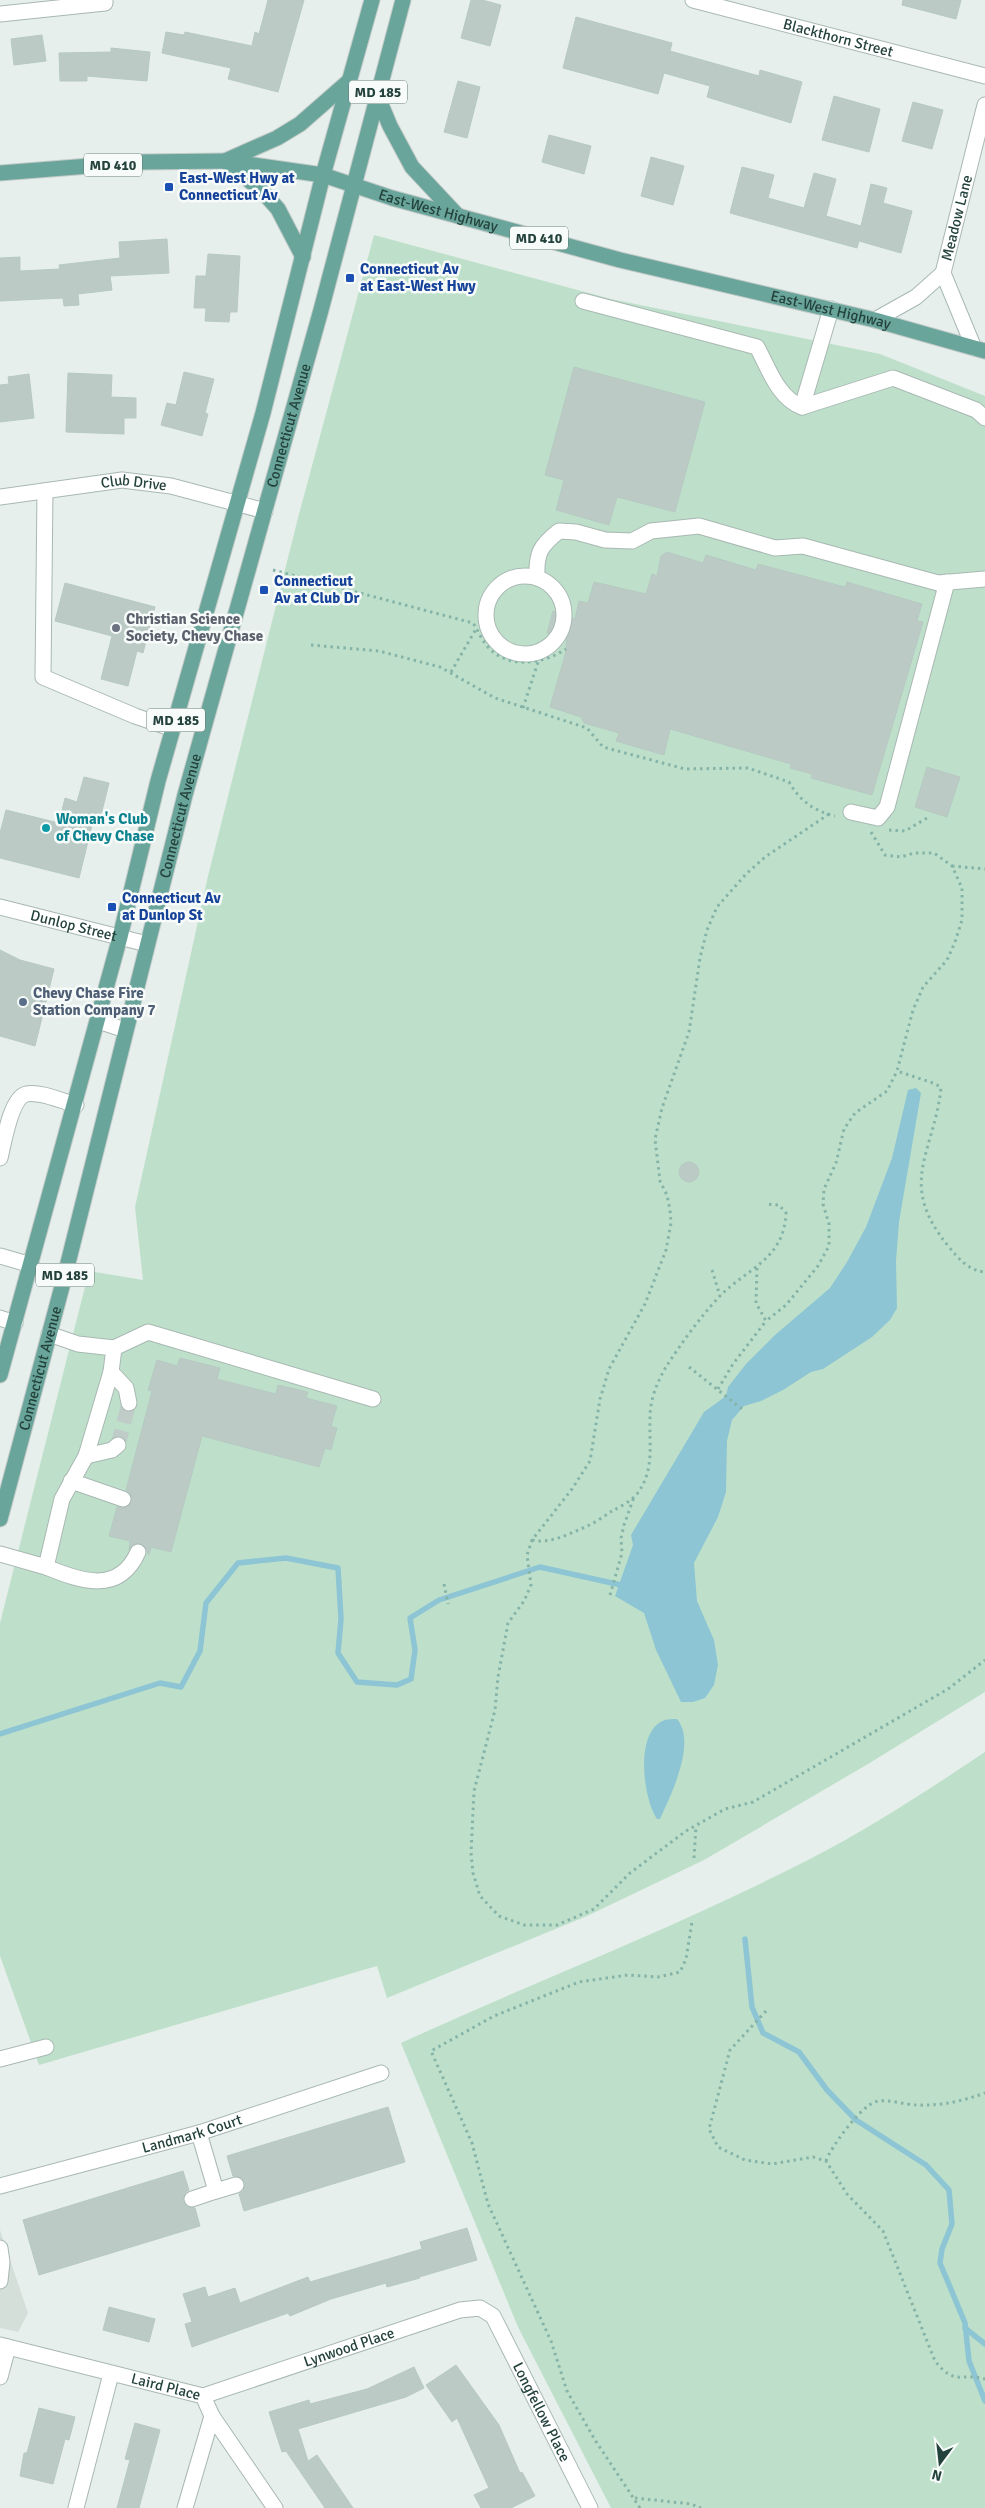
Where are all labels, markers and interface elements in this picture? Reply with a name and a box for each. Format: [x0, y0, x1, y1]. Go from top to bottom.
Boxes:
street label: Blackthorn Street [781, 15, 895, 61]
road number: MD 185 [349, 80, 407, 104]
road number: MD 410 [84, 154, 142, 176]
place label: East-West Hwy at Connecticut Av [179, 169, 295, 204]
street label: Meadow Lane [937, 173, 976, 263]
marker: East-West Hwy at Connecticut Av [163, 181, 175, 193]
street label: East-West Highway [376, 185, 500, 235]
road number: MD 410 [510, 227, 568, 250]
place label: Connecticut Av at East-West Hwy [360, 260, 476, 295]
marker: Connecticut Av at East-West Hwy [344, 272, 356, 284]
street label: East-West Highway [769, 287, 893, 333]
street label: Connecticut Avenue [263, 361, 315, 490]
street label: Club Drive [100, 471, 168, 494]
place label: Connecticut Av at Club Dr [274, 572, 360, 607]
marker: Connecticut Av at Club Dr [258, 584, 270, 596]
place label: Christian Science Society, Chevy Chase [126, 610, 263, 645]
marker: Christian Science Society, Chevy Chase [110, 622, 122, 634]
road number: MD 185 [147, 708, 205, 732]
street label: Connecticut Avenue [156, 751, 205, 880]
place label: Woman's Club of Chevy Chase [56, 810, 154, 845]
marker: Woman's Club of Chevy Chase [40, 822, 52, 834]
place label: Connecticut Av at Dunlop St [122, 889, 222, 924]
marker: Connecticut Av at Dunlop St [106, 901, 118, 913]
street label: Dunlop Street [29, 906, 119, 945]
place label: Chevy Chase Fire Station Company 7 [33, 984, 156, 1019]
marker: Chevy Chase Fire Station Company 7 [17, 996, 29, 1008]
road number: MD 185 [36, 1264, 94, 1286]
street label: Connecticut Avenue [15, 1304, 65, 1432]
street label: Landmark Court [140, 2110, 244, 2157]
street label: Lynwood Place [301, 2324, 397, 2371]
street label: Longfellow Place [509, 2359, 574, 2465]
street label: Laird Place [129, 2369, 202, 2404]
north arrow [915, 2438, 965, 2488]
text: N [930, 2466, 944, 2485]

